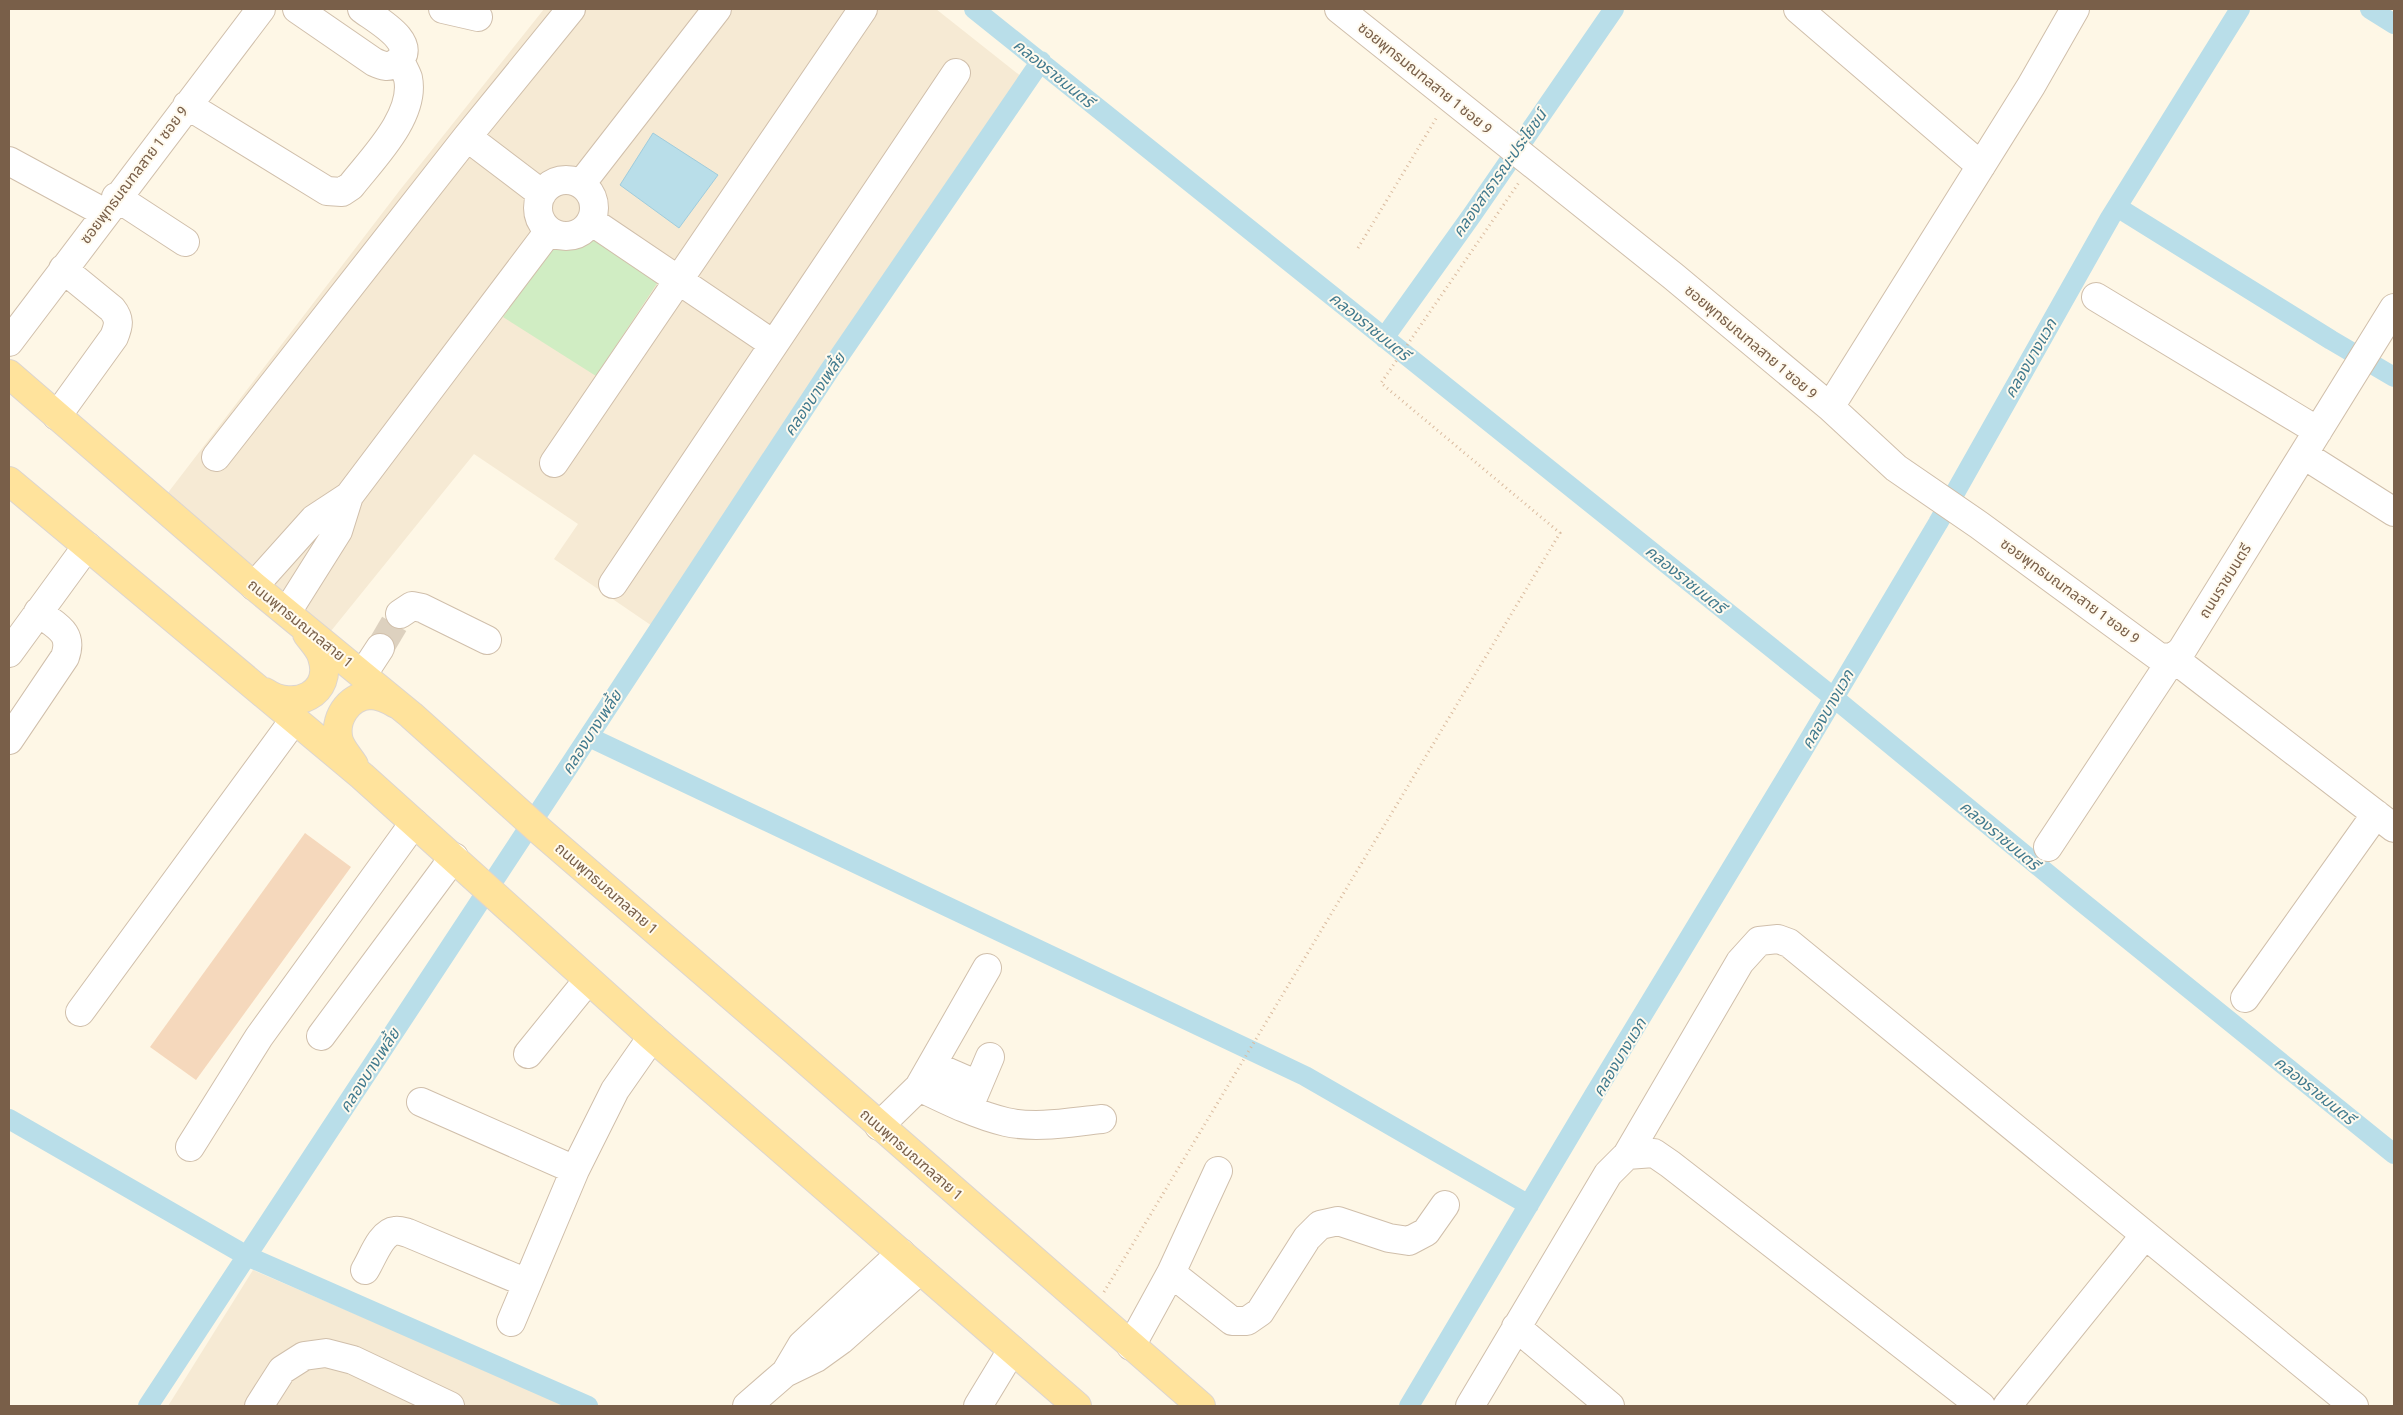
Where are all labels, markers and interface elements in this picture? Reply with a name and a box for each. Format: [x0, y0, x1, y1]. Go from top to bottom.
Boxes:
street label: ซอยพุทธมณฑลสาย 1 ซอย 9 [1354, 18, 1496, 138]
water label: คลองราชมนตรี [1010, 35, 1100, 113]
street label: ซอยพุทธมณฑลสาย 1 ซอย 9 [76, 103, 192, 247]
water label: คลองสาธารณะประโยชน์ [1448, 104, 1552, 241]
street label: ซอยพุทธมณฑลสาย 1 ซอย 9 [1681, 281, 1821, 403]
water label: คลองราชมนตรี [1326, 288, 1416, 366]
water label: คลองบางแวก [2000, 314, 2061, 401]
water label: คลองบางเพลี้ย [778, 347, 850, 439]
street label: ซอยพุทธมณฑลสาย 1 ซอย 9 [1997, 534, 2143, 648]
street label: ถนนราชมนตรี [2195, 540, 2255, 622]
water label: คลองราชมนตรี [1642, 541, 1732, 619]
street label: ถนนพุทธมณฑลสาย 1 [244, 575, 356, 671]
water label: คลองบางแวก [1797, 665, 1858, 752]
water label: คลองบางเพลี้ย [556, 685, 626, 778]
water label: คลองราชมนตรี [1956, 797, 2045, 876]
street label: ถนนพุทธมณฑลสาย 1 [551, 839, 661, 937]
water label: คลองบางแวก [1589, 1013, 1651, 1100]
water label: คลองบางเพลี้ย [334, 1023, 404, 1116]
water label: คลองราชมนตรี [2271, 1052, 2361, 1130]
street label: ถนนพุทธมณฑลสาย 1 [856, 1105, 966, 1203]

